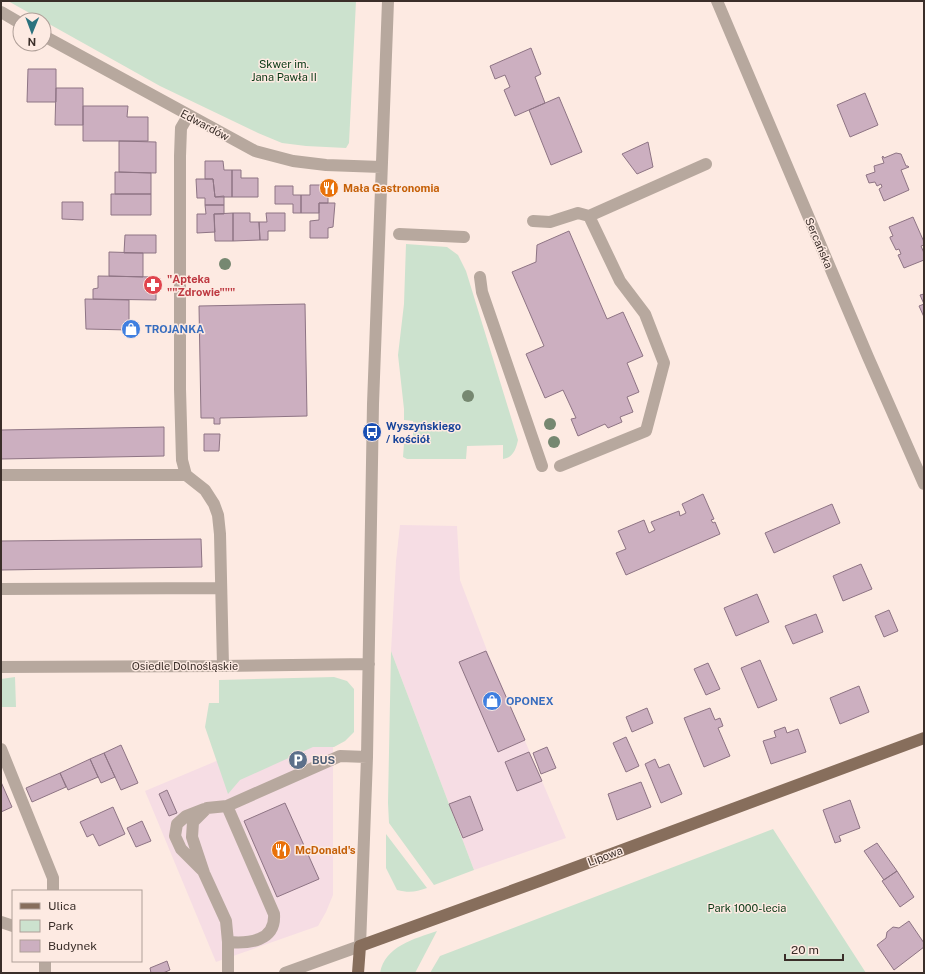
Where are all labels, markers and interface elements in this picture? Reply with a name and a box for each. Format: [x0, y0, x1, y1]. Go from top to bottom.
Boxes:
north arrow [12, 12, 52, 52]
text: N [27, 36, 36, 48]
park label: Skwer im. Jana Pawła II [251, 58, 317, 83]
street label: Edwardów [179, 107, 232, 143]
restaurant icon: Mała Gastronomia [318, 177, 340, 199]
place label: Mała Gastronomia [343, 182, 440, 194]
street label: Sercańska [803, 216, 835, 270]
place label: "Apteka ""Zdrowie""" [167, 273, 235, 298]
pharmacy icon: "Apteka ""Zdrowie""" [142, 274, 164, 296]
shop icon: TROJANKA [120, 318, 142, 340]
place label: TROJANKA [145, 323, 204, 335]
place label: Wyszyńskiego / kościół [386, 420, 461, 445]
bus stop icon: Wyszyńskiego / kościół [361, 421, 383, 443]
street label: Osiedle Dolnośląskie [132, 660, 238, 672]
shop icon: OPONEX [481, 690, 503, 712]
place label: OPONEX [506, 695, 554, 707]
parking icon: BUS [287, 749, 309, 771]
place label: BUS [312, 754, 335, 766]
restaurant icon: McDonald's [270, 839, 292, 861]
place label: McDonald's [295, 844, 356, 856]
street label: Lipowa [586, 844, 624, 868]
legend [12, 890, 142, 962]
text: Ulica [48, 899, 76, 913]
park label: Park 1000-lecia [708, 902, 786, 914]
text: Park [48, 919, 74, 933]
scale bar [785, 936, 843, 962]
text: Budynek [48, 939, 97, 953]
text: 20 m [791, 943, 819, 957]

